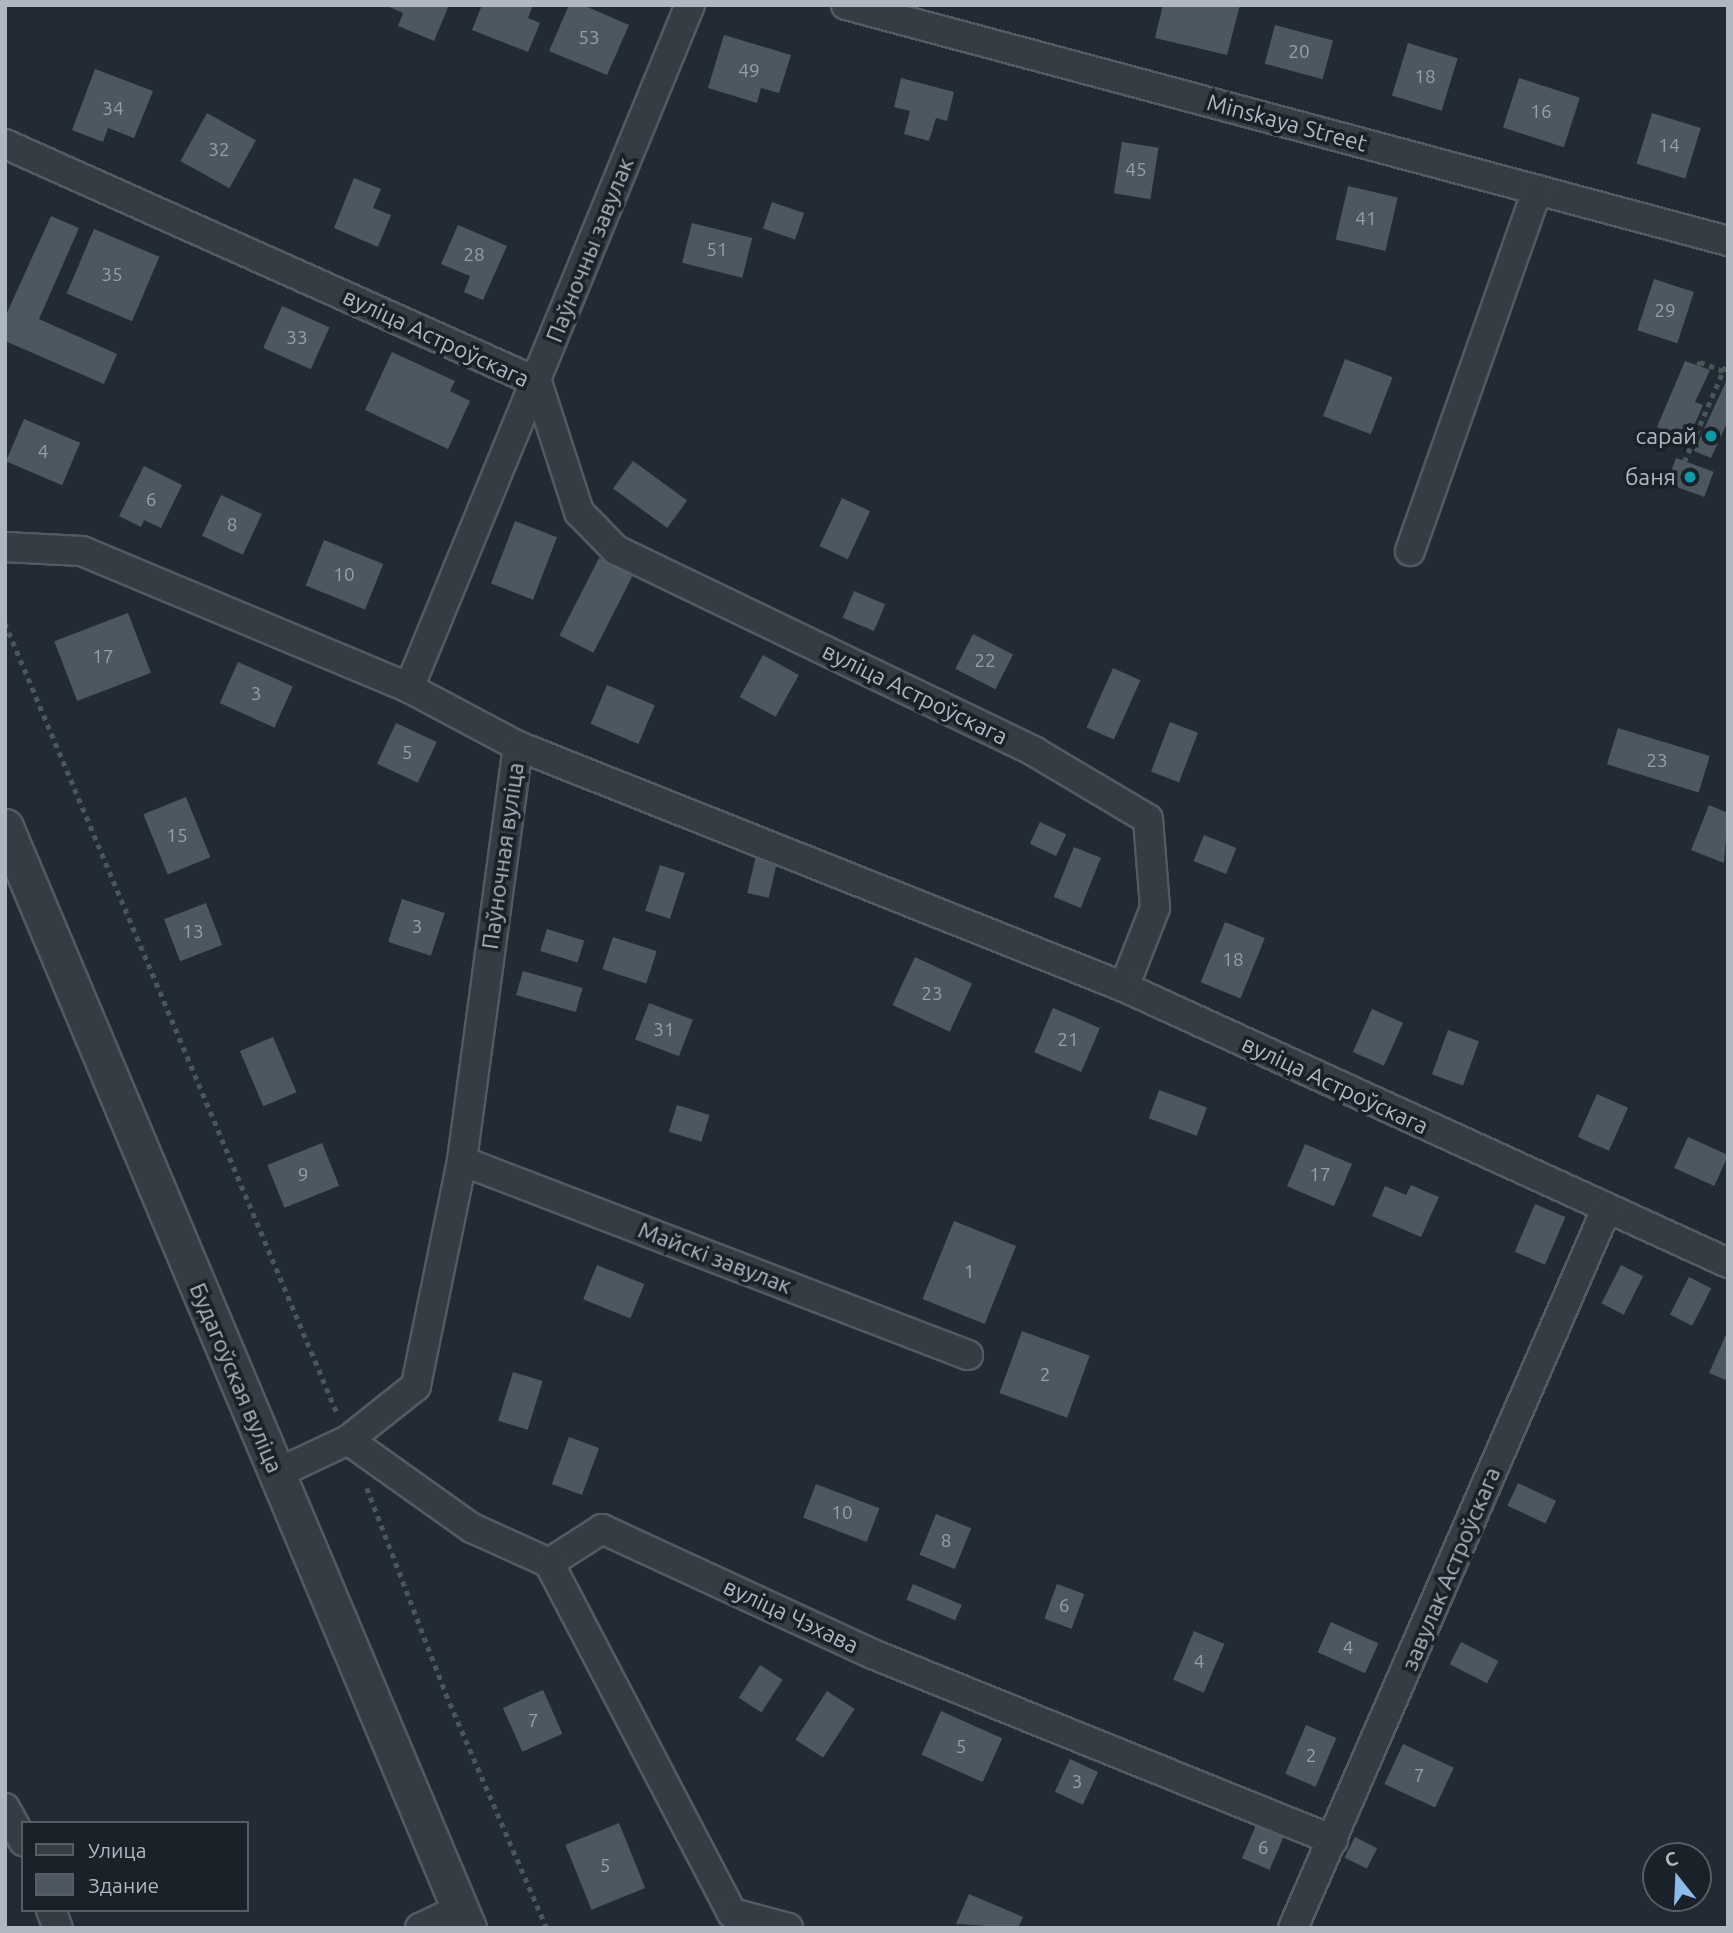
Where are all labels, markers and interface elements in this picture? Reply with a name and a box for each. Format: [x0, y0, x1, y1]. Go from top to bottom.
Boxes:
house number: 53 [578, 27, 600, 49]
house number: 20 [1288, 41, 1310, 63]
house number: 49 [738, 60, 760, 82]
house number: 18 [1414, 66, 1436, 88]
street label: Minskaya Street [1204, 88, 1370, 158]
house number: 34 [102, 98, 124, 120]
house number: 16 [1530, 101, 1552, 123]
house number: 14 [1658, 135, 1680, 157]
house number: 32 [208, 139, 230, 161]
street label: Паўночны завулак [540, 154, 640, 346]
house number: 45 [1125, 159, 1147, 181]
house number: 41 [1355, 208, 1377, 230]
house number: 51 [706, 239, 728, 261]
house number: 28 [463, 244, 485, 266]
house number: 35 [101, 264, 123, 286]
street label: вуліца Астроўскага [338, 283, 534, 393]
house number: 29 [1654, 300, 1676, 322]
house number: 33 [286, 327, 308, 349]
place label: сарай [1636, 422, 1697, 450]
marker: сарай [1703, 428, 1719, 444]
house number: 4 [38, 441, 48, 463]
place label: баня [1625, 463, 1676, 491]
marker: баня [1682, 469, 1698, 485]
house number: 6 [146, 489, 156, 511]
house number: 8 [227, 514, 237, 536]
house number: 10 [333, 564, 355, 586]
street label: вуліца Астроўскага [818, 637, 1012, 751]
house number: 17 [92, 646, 114, 668]
house number: 22 [974, 650, 996, 672]
house number: 3 [251, 683, 261, 705]
house number: 5 [402, 742, 412, 764]
house number: 23 [1646, 750, 1668, 772]
street label: Паўночная вуліца [476, 761, 530, 951]
house number: 15 [166, 825, 188, 847]
house number: 3 [412, 916, 422, 938]
house number: 13 [182, 921, 204, 943]
house number: 18 [1222, 949, 1244, 971]
house number: 23 [921, 983, 943, 1005]
house number: 31 [653, 1019, 675, 1041]
house number: 21 [1057, 1029, 1079, 1051]
street label: вуліца Астроўскага [1237, 1030, 1433, 1140]
house number: 9 [298, 1164, 308, 1186]
house number: 17 [1309, 1164, 1331, 1186]
street label: Майскі завулак [634, 1216, 796, 1300]
house number: 1 [964, 1261, 974, 1283]
street label: Будагоўская вуліца [184, 1279, 288, 1477]
house number: 2 [1040, 1364, 1050, 1386]
street label: завулак Астроўскага [1396, 1463, 1506, 1675]
house number: 10 [831, 1502, 853, 1524]
house number: 8 [941, 1530, 951, 1552]
street label: вуліца Чэхава [719, 1573, 863, 1659]
house number: 6 [1059, 1595, 1069, 1617]
house number: 4 [1343, 1637, 1353, 1659]
house number: 4 [1194, 1651, 1204, 1673]
house number: 7 [528, 1710, 538, 1732]
house number: 5 [956, 1736, 966, 1758]
house number: 2 [1306, 1745, 1316, 1767]
house number: 7 [1414, 1765, 1424, 1787]
house number: 3 [1072, 1771, 1082, 1793]
legend [21, 1821, 248, 1912]
house number: 6 [1258, 1837, 1268, 1859]
text: Улица [88, 1838, 146, 1862]
north arrow [1642, 1842, 1712, 1912]
text: С [1662, 1847, 1680, 1871]
house number: 5 [600, 1855, 610, 1877]
text: Здание [88, 1873, 159, 1897]

